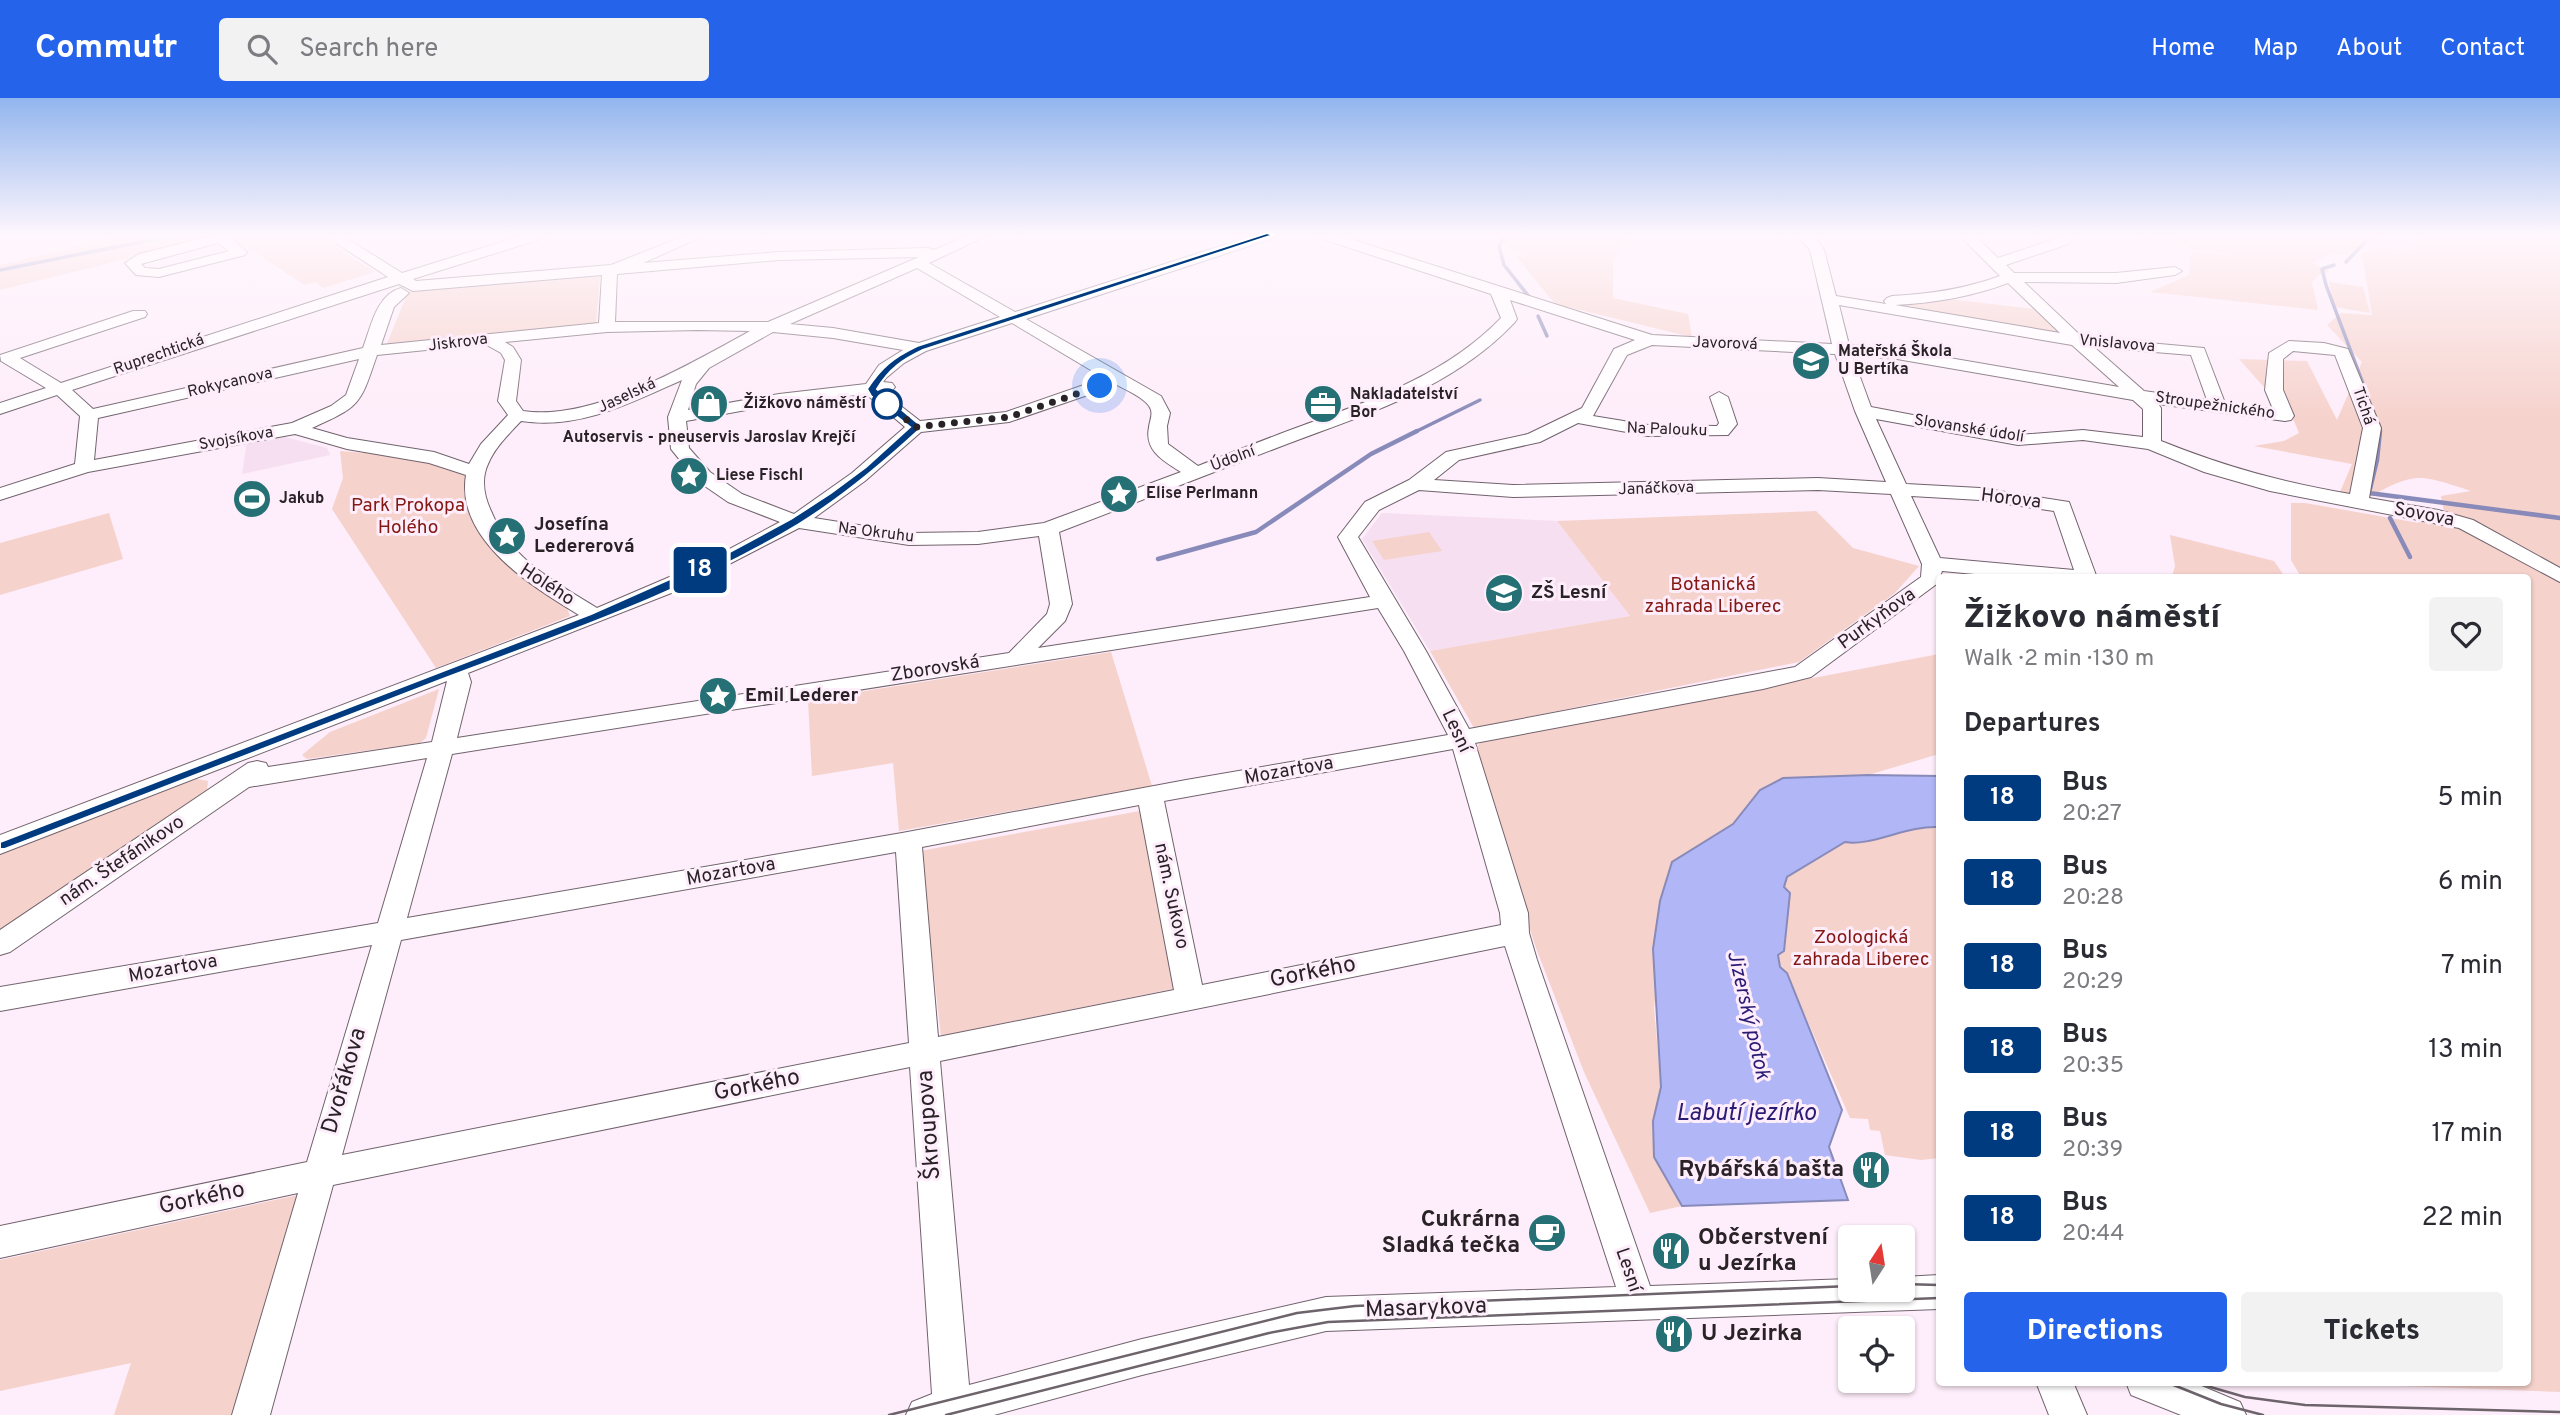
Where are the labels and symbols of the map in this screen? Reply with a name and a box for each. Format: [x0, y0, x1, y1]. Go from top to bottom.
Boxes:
street label: Jiskrova [427, 329, 489, 357]
street label: Ruprechtická [111, 330, 207, 380]
street label: Vnislavova [2078, 331, 2156, 357]
street label: Javorová [1692, 333, 1758, 355]
school or university icon: Mateřská Škola U Bertíka [1790, 340, 1832, 382]
place label: Mateřská Škola U Bertíka [1838, 340, 1952, 380]
street label: Rokycanova [186, 364, 274, 402]
your location [1082, 368, 1117, 403]
street label: Jaselská [595, 374, 659, 418]
shop icon: Autoservis - pneuservis Jaroslav Krejčí [688, 383, 730, 425]
office icon: Nakladatelství Bor [1302, 383, 1344, 425]
street label: Tichá [2347, 384, 2379, 428]
place label: Nakladatelství Bor [1350, 385, 1459, 423]
street label: Stroupežnického [2154, 388, 2276, 424]
marker: Žižkovo náměstí [872, 389, 902, 419]
place label: Žižkovo náměstí [743, 392, 867, 414]
street label: Slovanské údolí [1913, 410, 2027, 448]
street label: Na Palouku [1626, 419, 1708, 441]
street label: Svojsíkova [197, 423, 275, 455]
place label: Autoservis - pneuservis Jaroslav Krejčí [563, 428, 857, 448]
street label: Údolní [1207, 439, 1260, 477]
place icon: Liese Fischl [668, 455, 710, 497]
place label: Liese Fischl [716, 466, 803, 486]
place icon: Elise Perlmann [1098, 473, 1140, 515]
sports icon: Jakub [231, 478, 273, 520]
street label: Janáčkova [1618, 478, 1694, 500]
street label: Horova [1979, 483, 2043, 515]
place label: Elise Perlmann [1146, 484, 1258, 504]
place label: Jakub [279, 489, 324, 509]
park label: Park Prokopa Holého [351, 494, 465, 540]
street label: Sovova [2392, 497, 2456, 533]
place label: Josefína Ledererová [534, 513, 635, 559]
place icon: Josefína Ledererová [486, 515, 528, 557]
street label: Na Okruhu [837, 518, 915, 548]
line badge: 18 [668, 547, 732, 593]
street label: Holého [515, 558, 579, 612]
school or university icon: ZŠ Lesní [1483, 572, 1525, 614]
park label: Botanická zahrada Liberec [1645, 573, 1781, 619]
place label: ZŠ Lesní [1531, 580, 1608, 605]
street label: Purkyňova [1833, 583, 1921, 655]
street label: Zborovská [889, 650, 981, 688]
place icon: Emil Lederer [697, 675, 739, 717]
place label: Emil Lederer [745, 684, 858, 708]
street label: Lesní [1436, 705, 1477, 758]
street label: Mozartova [1243, 751, 1335, 791]
street label: nám. Štefánikovo [54, 809, 189, 912]
street label: nám. Sukovo [1148, 841, 1194, 951]
street label: Mozartova [685, 852, 777, 892]
park label: Zoologická zahrada Liberec [1793, 926, 1929, 972]
water label: Jizerský potok [1720, 948, 1776, 1083]
street label: Mozartova [127, 949, 219, 989]
street label: Gorkého [1267, 950, 1359, 996]
street label: Dvořákova [316, 1025, 374, 1137]
street label: Gorkého [711, 1063, 803, 1109]
street label: Škroupova [910, 1069, 948, 1181]
water label: Labutí jezírko [1676, 1099, 1816, 1129]
restaurant icon: Rybářská bašta [1850, 1149, 1892, 1191]
place label: Rybářská bašta [1678, 1156, 1844, 1185]
street label: Gorkého [156, 1176, 248, 1222]
place label: Cukrárna Sladká tečka [1382, 1206, 1520, 1261]
cafe icon: Cukrárna Sladká tečka [1526, 1212, 1568, 1254]
place label: Občerstvení u Jezírka [1698, 1224, 1830, 1279]
north arrow [1838, 1225, 1914, 1302]
restaurant icon: Občerstvení u Jezírka [1650, 1230, 1692, 1272]
street label: Lesní [1609, 1245, 1647, 1297]
street label: Masarykova [1365, 1292, 1487, 1326]
restaurant icon: U Jezirka [1653, 1313, 1695, 1355]
place label: U Jezirka [1701, 1320, 1802, 1349]

